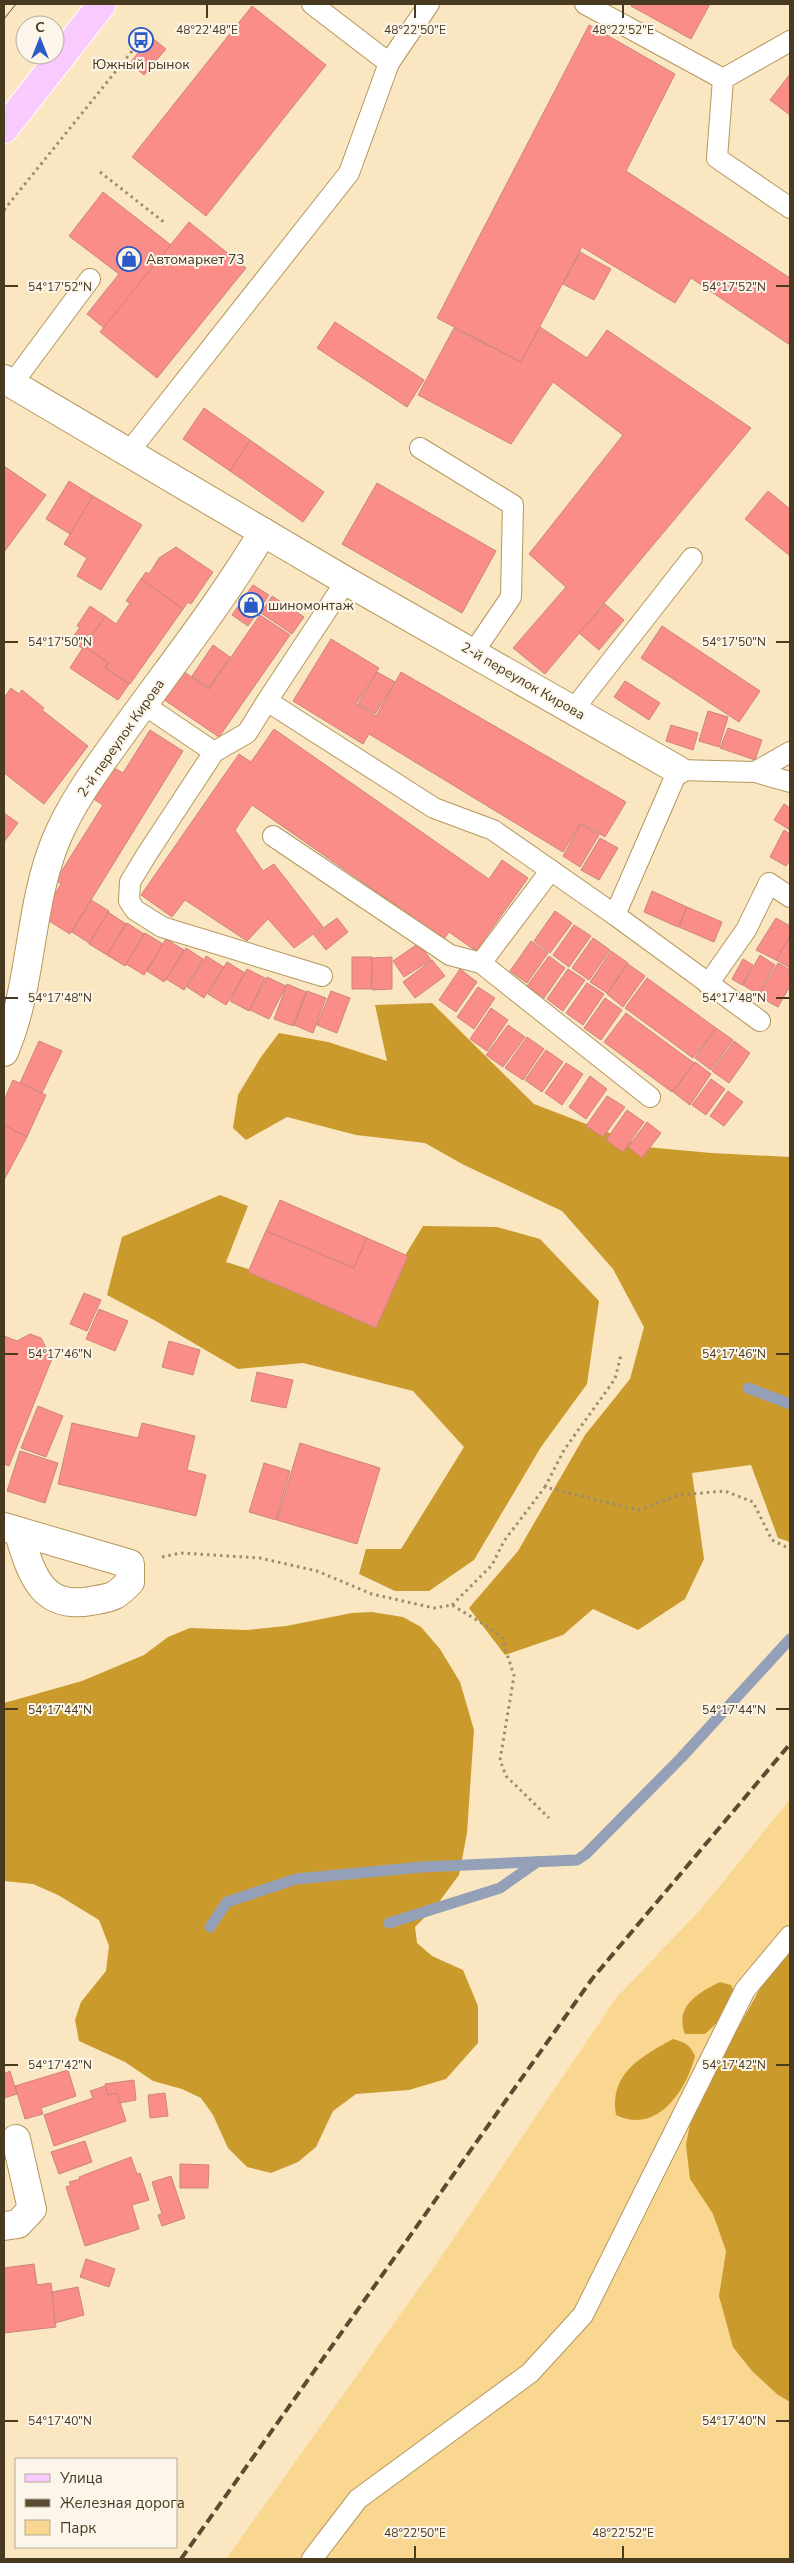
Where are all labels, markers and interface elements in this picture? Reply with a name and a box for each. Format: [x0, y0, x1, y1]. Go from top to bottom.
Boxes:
north arrow [15, 15, 65, 65]
text: С [35, 18, 45, 37]
text: 48°22'48"E [176, 22, 238, 38]
text: 48°22'50"E [384, 22, 446, 38]
text: 48°22'52"E [592, 22, 654, 38]
bus stop icon: Южный рынок [128, 27, 154, 53]
place label: Южный рынок [92, 55, 190, 74]
shop icon: Автомаркет 73 [116, 246, 142, 272]
place label: Автомаркет 73 [146, 250, 245, 269]
text: 54°17'52"N [28, 279, 92, 295]
text: 54°17'52"N [702, 279, 766, 295]
shop icon: шиномонтаж [238, 592, 264, 618]
place label: шиномонтаж [268, 596, 354, 615]
text: 54°17'50"N [28, 634, 92, 650]
text: 54°17'50"N [702, 634, 766, 650]
street label: 2-й переулок Кирова [458, 638, 588, 724]
street label: 2-й переулок Кирова [73, 675, 169, 801]
text: 54°17'48"N [28, 990, 92, 1006]
text: 54°17'48"N [702, 990, 766, 1006]
text: 54°17'46"N [28, 1346, 92, 1362]
text: 54°17'46"N [702, 1346, 766, 1362]
text: 54°17'44"N [28, 1702, 92, 1718]
text: 54°17'44"N [702, 1702, 766, 1718]
text: 54°17'42"N [28, 2057, 92, 2073]
text: 54°17'42"N [702, 2057, 766, 2073]
text: 54°17'40"N [28, 2413, 92, 2429]
text: 54°17'40"N [702, 2413, 766, 2429]
legend [15, 2458, 178, 2548]
text: Улица [59, 2468, 103, 2488]
text: Железная дорога [60, 2493, 185, 2513]
text: Парк [60, 2518, 96, 2538]
text: 48°22'50"E [384, 2525, 446, 2541]
text: 48°22'52"E [592, 2525, 654, 2541]

